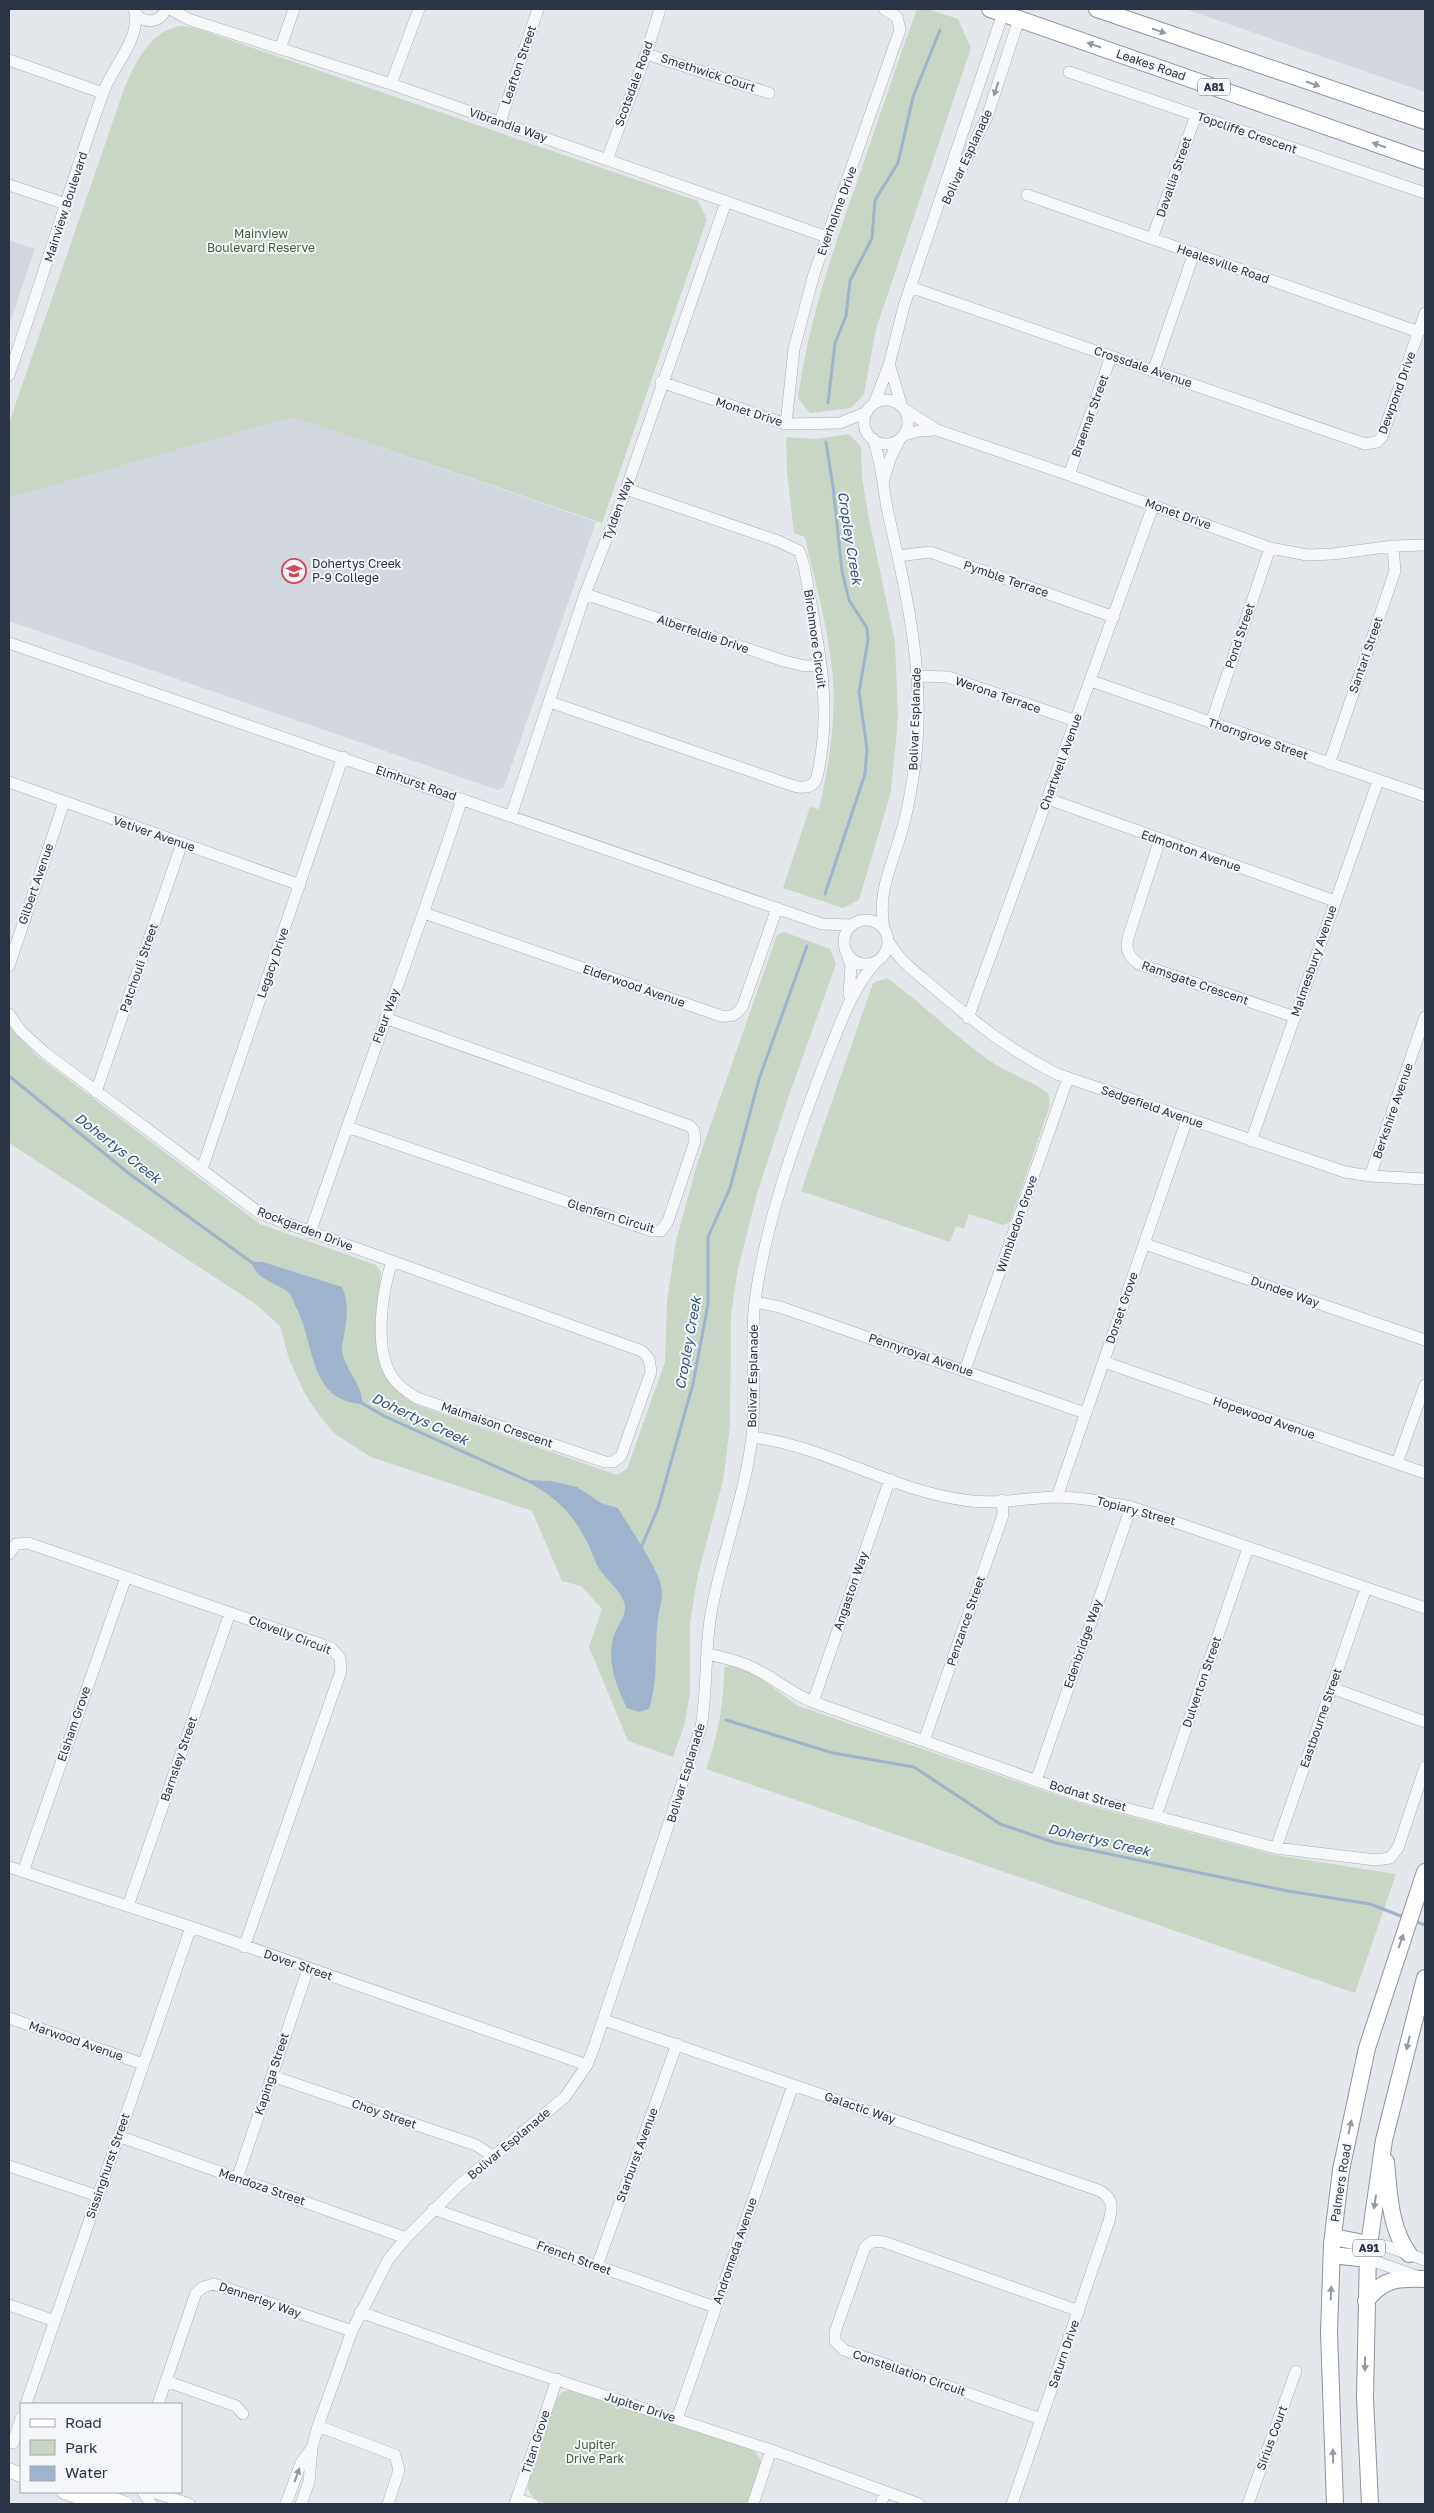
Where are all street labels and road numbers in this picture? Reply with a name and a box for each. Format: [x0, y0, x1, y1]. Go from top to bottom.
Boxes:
street label: Leafton Street [498, 23, 539, 106]
street label: Scotsdale Road [611, 39, 656, 129]
street label: Leakes Road [1114, 46, 1188, 83]
street label: Smethwick Court [659, 50, 758, 95]
road number: A81 [1198, 78, 1230, 95]
street label: Vibrandia Way [467, 104, 550, 145]
street label: Bolivar Esplanade [938, 107, 995, 207]
street label: Topcliffe Crescent [1195, 108, 1299, 157]
street label: Davallia Street [1153, 134, 1194, 219]
street label: Mainview Boulevard [41, 150, 90, 264]
street label: Everholme Drive [813, 164, 860, 258]
street label: Healesville Road [1175, 241, 1271, 286]
street label: Crossdale Avenue [1092, 343, 1194, 390]
street label: Dewpond Drive [1375, 349, 1418, 436]
street label: Braemar Street [1068, 372, 1112, 459]
street label: Monet Drive [714, 394, 785, 429]
street label: Tylden Way [599, 475, 636, 542]
street label: Monet Drive [1143, 495, 1213, 532]
street label: Pymble Terrace [961, 557, 1051, 600]
street label: Birchmore Circuit [801, 588, 830, 690]
street label: Pond Street [1221, 601, 1258, 671]
street label: Alberfeldie Drive [655, 611, 751, 656]
street label: Santari Street [1345, 615, 1386, 695]
street label: Bolivar Esplanade [905, 667, 924, 771]
street label: Werona Terrace [953, 673, 1043, 716]
street label: Chartwell Avenue [1036, 711, 1085, 812]
street label: Thorngrove Street [1206, 714, 1310, 763]
street label: Elmhurst Road [374, 762, 459, 803]
street label: Vetiver Avenue [111, 812, 197, 855]
street label: Edmonton Avenue [1139, 826, 1243, 875]
street label: Gilbert Avenue [15, 841, 56, 926]
street label: Malmesbury Avenue [1287, 903, 1340, 1018]
street label: Patchouli Street [116, 921, 161, 1014]
street label: Legacy Drive [253, 926, 292, 1000]
street label: Ramsgate Crescent [1140, 957, 1251, 1008]
street label: Elderwood Avenue [581, 961, 687, 1010]
street label: Fleur Way [369, 986, 402, 1045]
street label: Berkshire Avenue [1369, 1061, 1416, 1161]
street label: Sedgefield Avenue [1099, 1082, 1205, 1131]
street label: Wimbledon Grove [993, 1173, 1040, 1274]
street label: Glenfern Circuit [566, 1195, 657, 1236]
street label: Rockgarden Drive [255, 1203, 355, 1254]
street label: Dorset Grove [1102, 1270, 1141, 1346]
street label: Dundee Way [1249, 1273, 1322, 1310]
street label: Bolivar Esplanade [744, 1324, 761, 1428]
street label: Pennyroyal Avenue [867, 1330, 976, 1380]
street label: Hopewood Avenue [1211, 1393, 1317, 1442]
street label: Malmaison Crescent [439, 1398, 555, 1451]
street label: Topiary Street [1095, 1493, 1177, 1528]
street label: Angaston Way [830, 1549, 871, 1632]
street label: Penzance Street [943, 1574, 988, 1668]
street label: Edenbridge Way [1060, 1597, 1105, 1690]
street label: Clovelly Circuit [247, 1612, 334, 1657]
street label: Dulverton Street [1179, 1634, 1224, 1729]
street label: Eastbourne Street [1296, 1666, 1345, 1770]
street label: Elsham Grove [54, 1684, 93, 1764]
street label: Barnsley Street [157, 1714, 200, 1803]
street label: Bolivar Esplanade [663, 1721, 708, 1824]
street label: Bodnat Street [1048, 1777, 1129, 1814]
street label: Dover Street [262, 1946, 335, 1983]
street label: Marwood Avenue [27, 2017, 125, 2064]
street label: Kapinga Street [251, 2031, 292, 2117]
street label: Galactic Way [823, 2088, 898, 2127]
street label: Choy Street [350, 2095, 419, 2132]
street label: Bolivar Esplanade [464, 2105, 553, 2183]
street label: Starburst Avenue [612, 2105, 661, 2204]
street label: Sissinghurst Street [82, 2111, 133, 2221]
street label: Palmers Road [1327, 2143, 1354, 2223]
street label: Mendoza Street [217, 2165, 308, 2208]
street label: Andromeda Avenue [709, 2196, 760, 2306]
street label: French Street [535, 2237, 614, 2278]
road number: A91 [1353, 2240, 1385, 2256]
street label: Dennerley Way [217, 2278, 304, 2321]
street label: Saturn Drive [1045, 2318, 1082, 2390]
street label: Constellation Circuit [851, 2346, 968, 2399]
street label: Jupiter Drive [603, 2388, 678, 2425]
street label: Sirius Court [1253, 2403, 1290, 2472]
street label: Titan Grove [518, 2408, 553, 2476]

